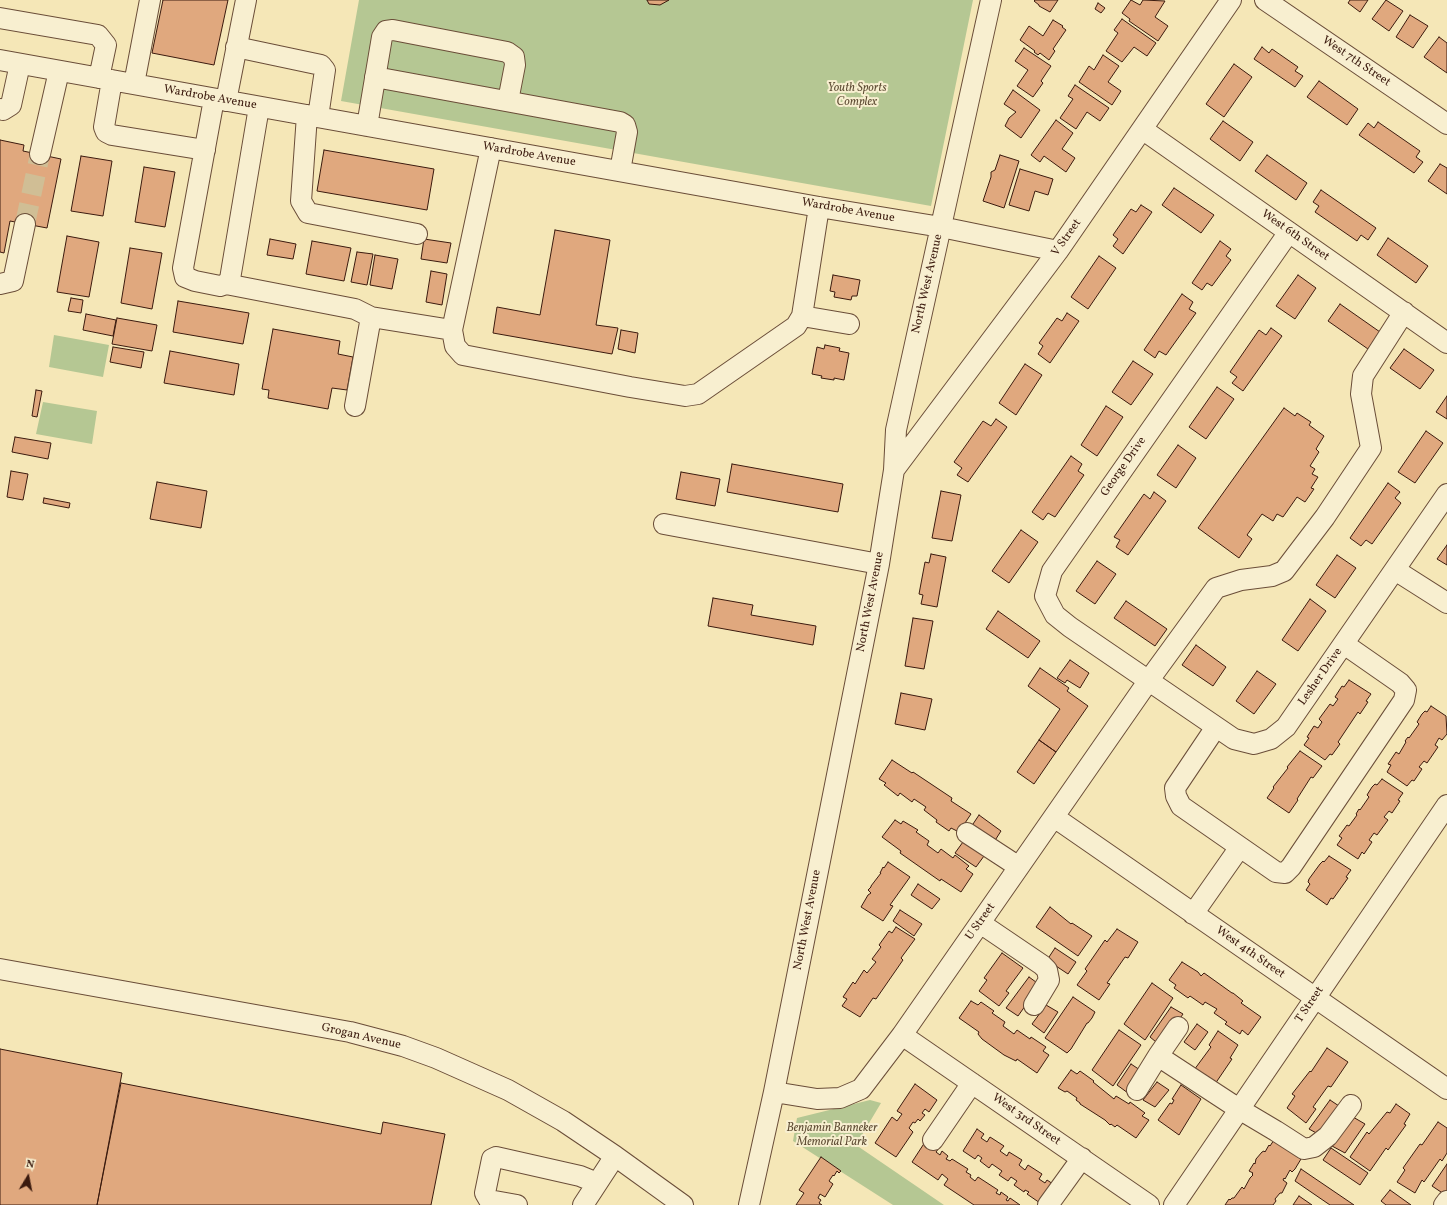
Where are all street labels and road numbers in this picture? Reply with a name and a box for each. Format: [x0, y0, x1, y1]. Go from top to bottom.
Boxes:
street label: West 7th Street [1319, 34, 1393, 90]
street label: Wardrobe Avenue [162, 83, 258, 113]
street label: Wardrobe Avenue [481, 140, 577, 170]
street label: Wardrobe Avenue [800, 196, 896, 226]
street label: West 6th Street [1258, 207, 1332, 265]
street label: V Street [1049, 217, 1085, 259]
street label: North West Avenue [910, 233, 946, 335]
street label: George Drive [1098, 434, 1150, 500]
street label: North West Avenue [854, 551, 888, 653]
street label: Lesher Drive [1296, 645, 1346, 709]
street label: North West Avenue [791, 869, 825, 971]
street label: U Street [963, 901, 999, 943]
street label: West 4th Street [1213, 924, 1287, 982]
street label: T Street [1293, 984, 1327, 1026]
street label: Grogan Avenue [320, 1021, 402, 1053]
street label: West 3rd Street [989, 1091, 1063, 1149]

